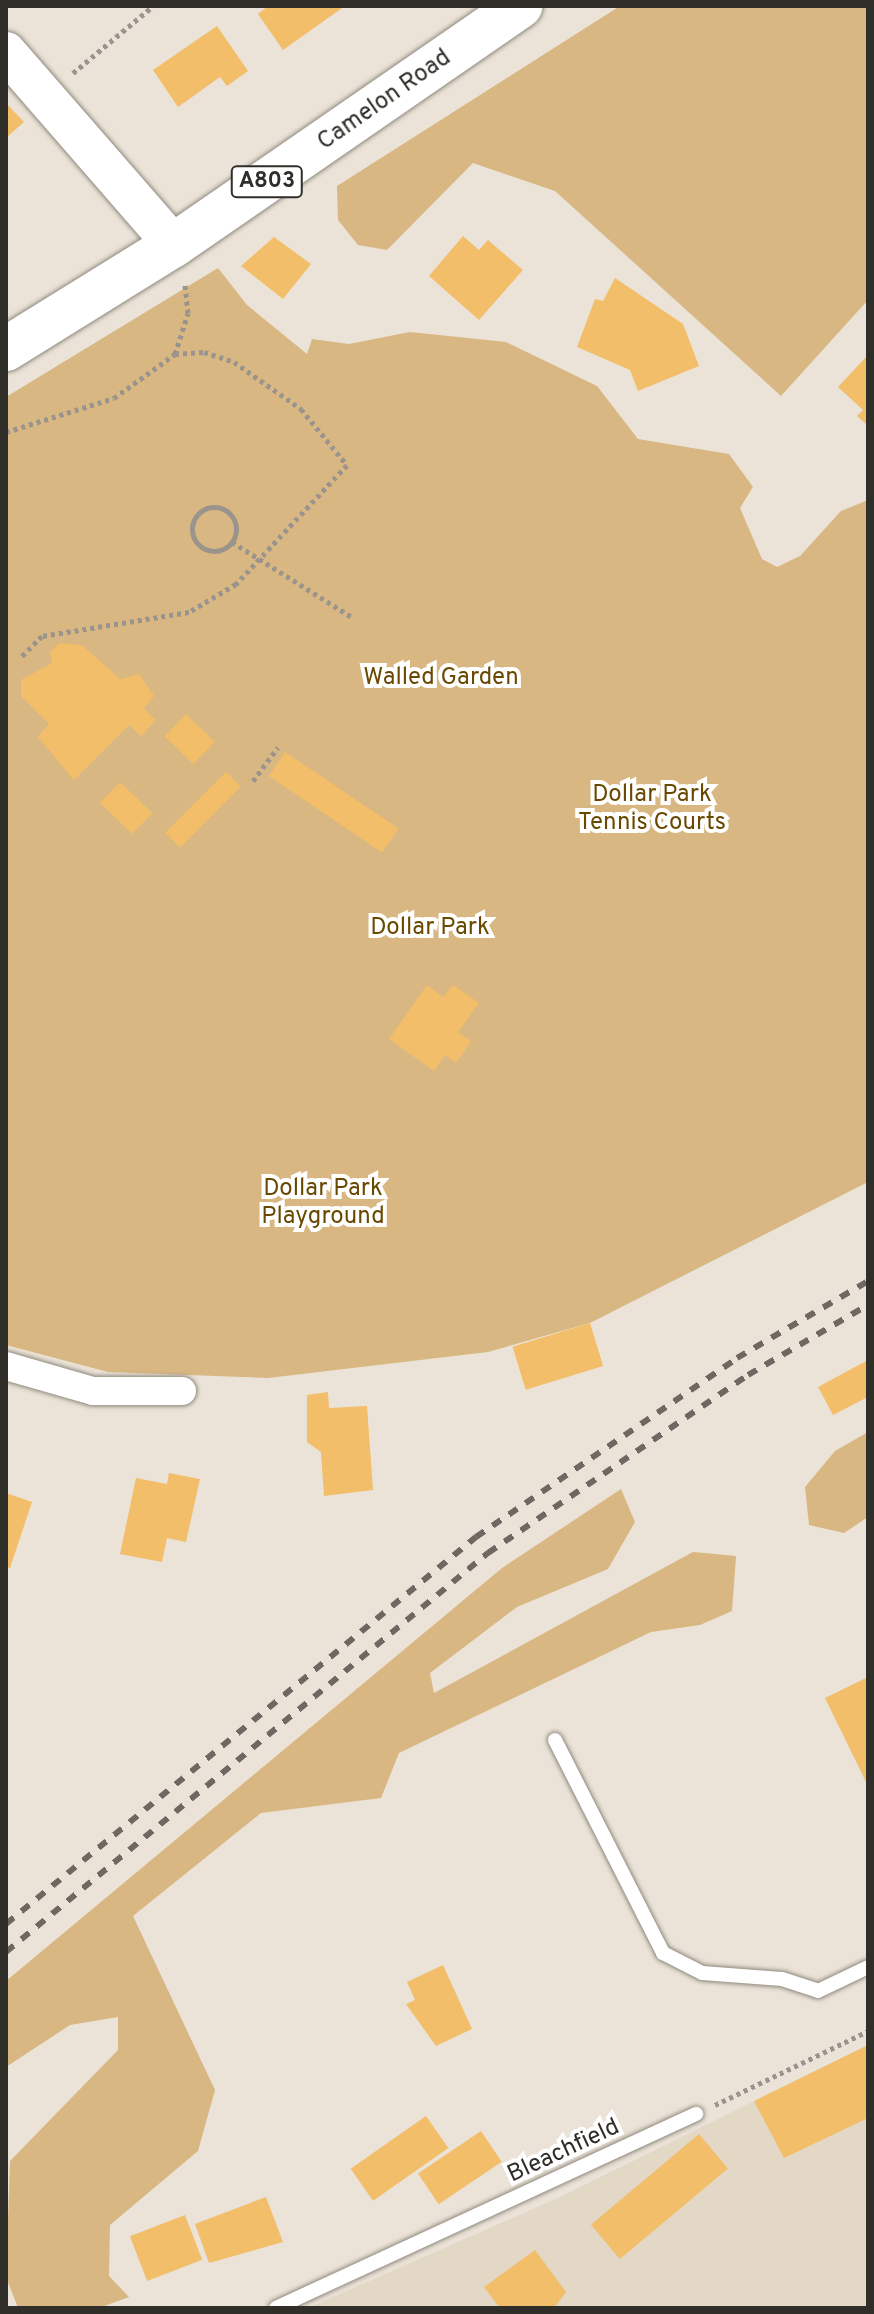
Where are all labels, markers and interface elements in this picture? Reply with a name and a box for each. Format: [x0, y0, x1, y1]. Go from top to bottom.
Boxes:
street label: Camelon Road [313, 44, 457, 158]
road number: A803 [229, 164, 305, 200]
park label: Walled Garden [363, 665, 519, 693]
park label: Dollar Park Tennis Courts [578, 782, 726, 838]
park label: Dollar Park [370, 915, 490, 943]
park label: Dollar Park Playground [261, 1176, 385, 1232]
street label: Bleachfield [503, 2114, 625, 2190]

